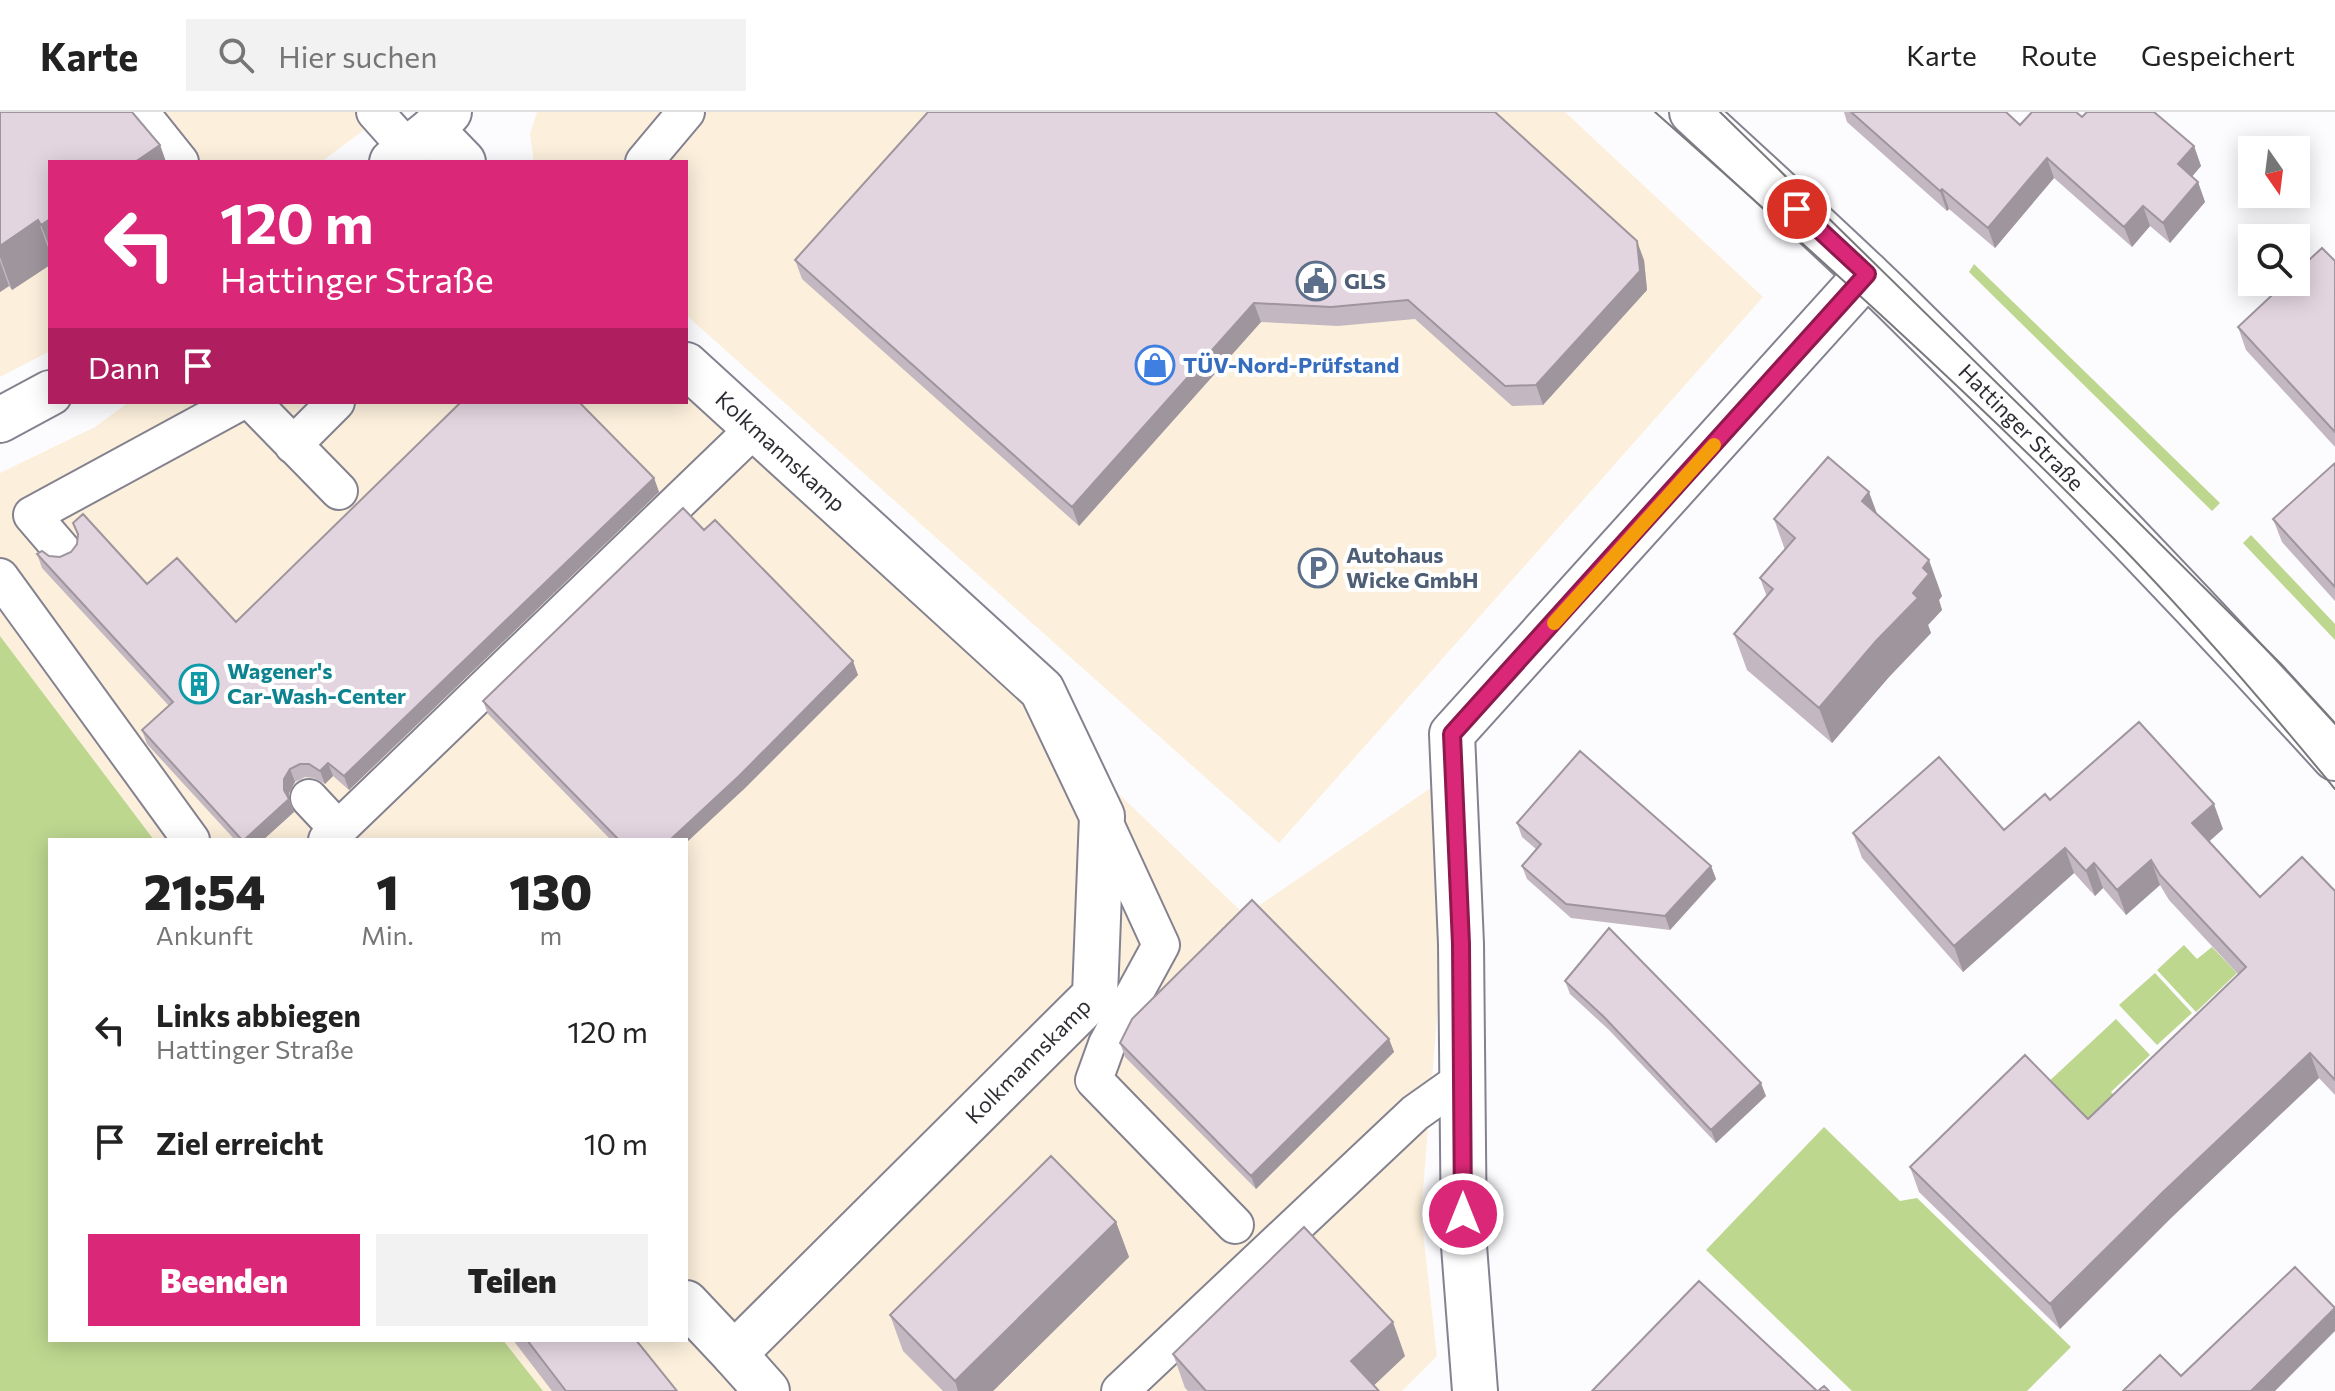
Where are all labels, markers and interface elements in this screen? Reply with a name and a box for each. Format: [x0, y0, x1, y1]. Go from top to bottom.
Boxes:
search box [186, 19, 746, 91]
text: Karte [40, 32, 138, 79]
icon: search [214, 33, 258, 77]
text: Hier suchen [278, 37, 437, 74]
text: Karte [1906, 38, 1977, 72]
text: Route [2021, 38, 2097, 72]
text: Gespeichert [2141, 38, 2295, 72]
north arrow [2238, 136, 2310, 208]
map controls [2238, 136, 2310, 296]
pin [1763, 175, 1831, 243]
text: 120 m [220, 187, 374, 256]
icon: arrive [1775, 187, 1819, 231]
icon: left [88, 192, 192, 296]
button: search [2238, 224, 2310, 296]
text: Hattinger Straße [220, 256, 494, 300]
public building icon: GLS [1295, 260, 1337, 302]
place label: GLS [1344, 267, 1386, 294]
icon: arrive [176, 344, 220, 388]
shop icon: TÜV-Nord-Prüfstand [1134, 344, 1176, 386]
text: Dann [88, 348, 160, 385]
place label: TÜV-Nord-Prüfstand [1183, 351, 1399, 378]
street label: Hattinger Straße [1953, 358, 2090, 496]
street label: Kolkmannskamp [710, 385, 851, 517]
place label: Autohaus Wicke GmbH [1346, 541, 1478, 593]
parking icon: Autohaus Wicke GmbH [1297, 547, 1339, 589]
place label: Wagener's Car-Wash-Center [227, 657, 406, 709]
building icon: Wagener's Car-Wash-Center [178, 663, 220, 705]
text: 21:54 [144, 861, 265, 920]
text: 1 [376, 861, 399, 920]
text: 130 [509, 861, 592, 920]
text: Ankunft [156, 919, 253, 950]
text: Min. [361, 919, 414, 950]
text: m [539, 919, 562, 950]
street label: Kolkmannskamp [959, 992, 1096, 1129]
text: Links abbiegen [156, 996, 361, 1033]
icon: left [88, 1008, 132, 1052]
text: 120 m [567, 1012, 648, 1049]
text: Hattinger Straße [156, 1033, 354, 1064]
icon: arrive [88, 1120, 132, 1164]
text: Ziel erreicht [156, 1124, 324, 1161]
text: 10 m [584, 1124, 648, 1161]
position arrow [1421, 1172, 1505, 1256]
button: Beenden [88, 1234, 360, 1326]
button: Teilen [376, 1234, 648, 1326]

